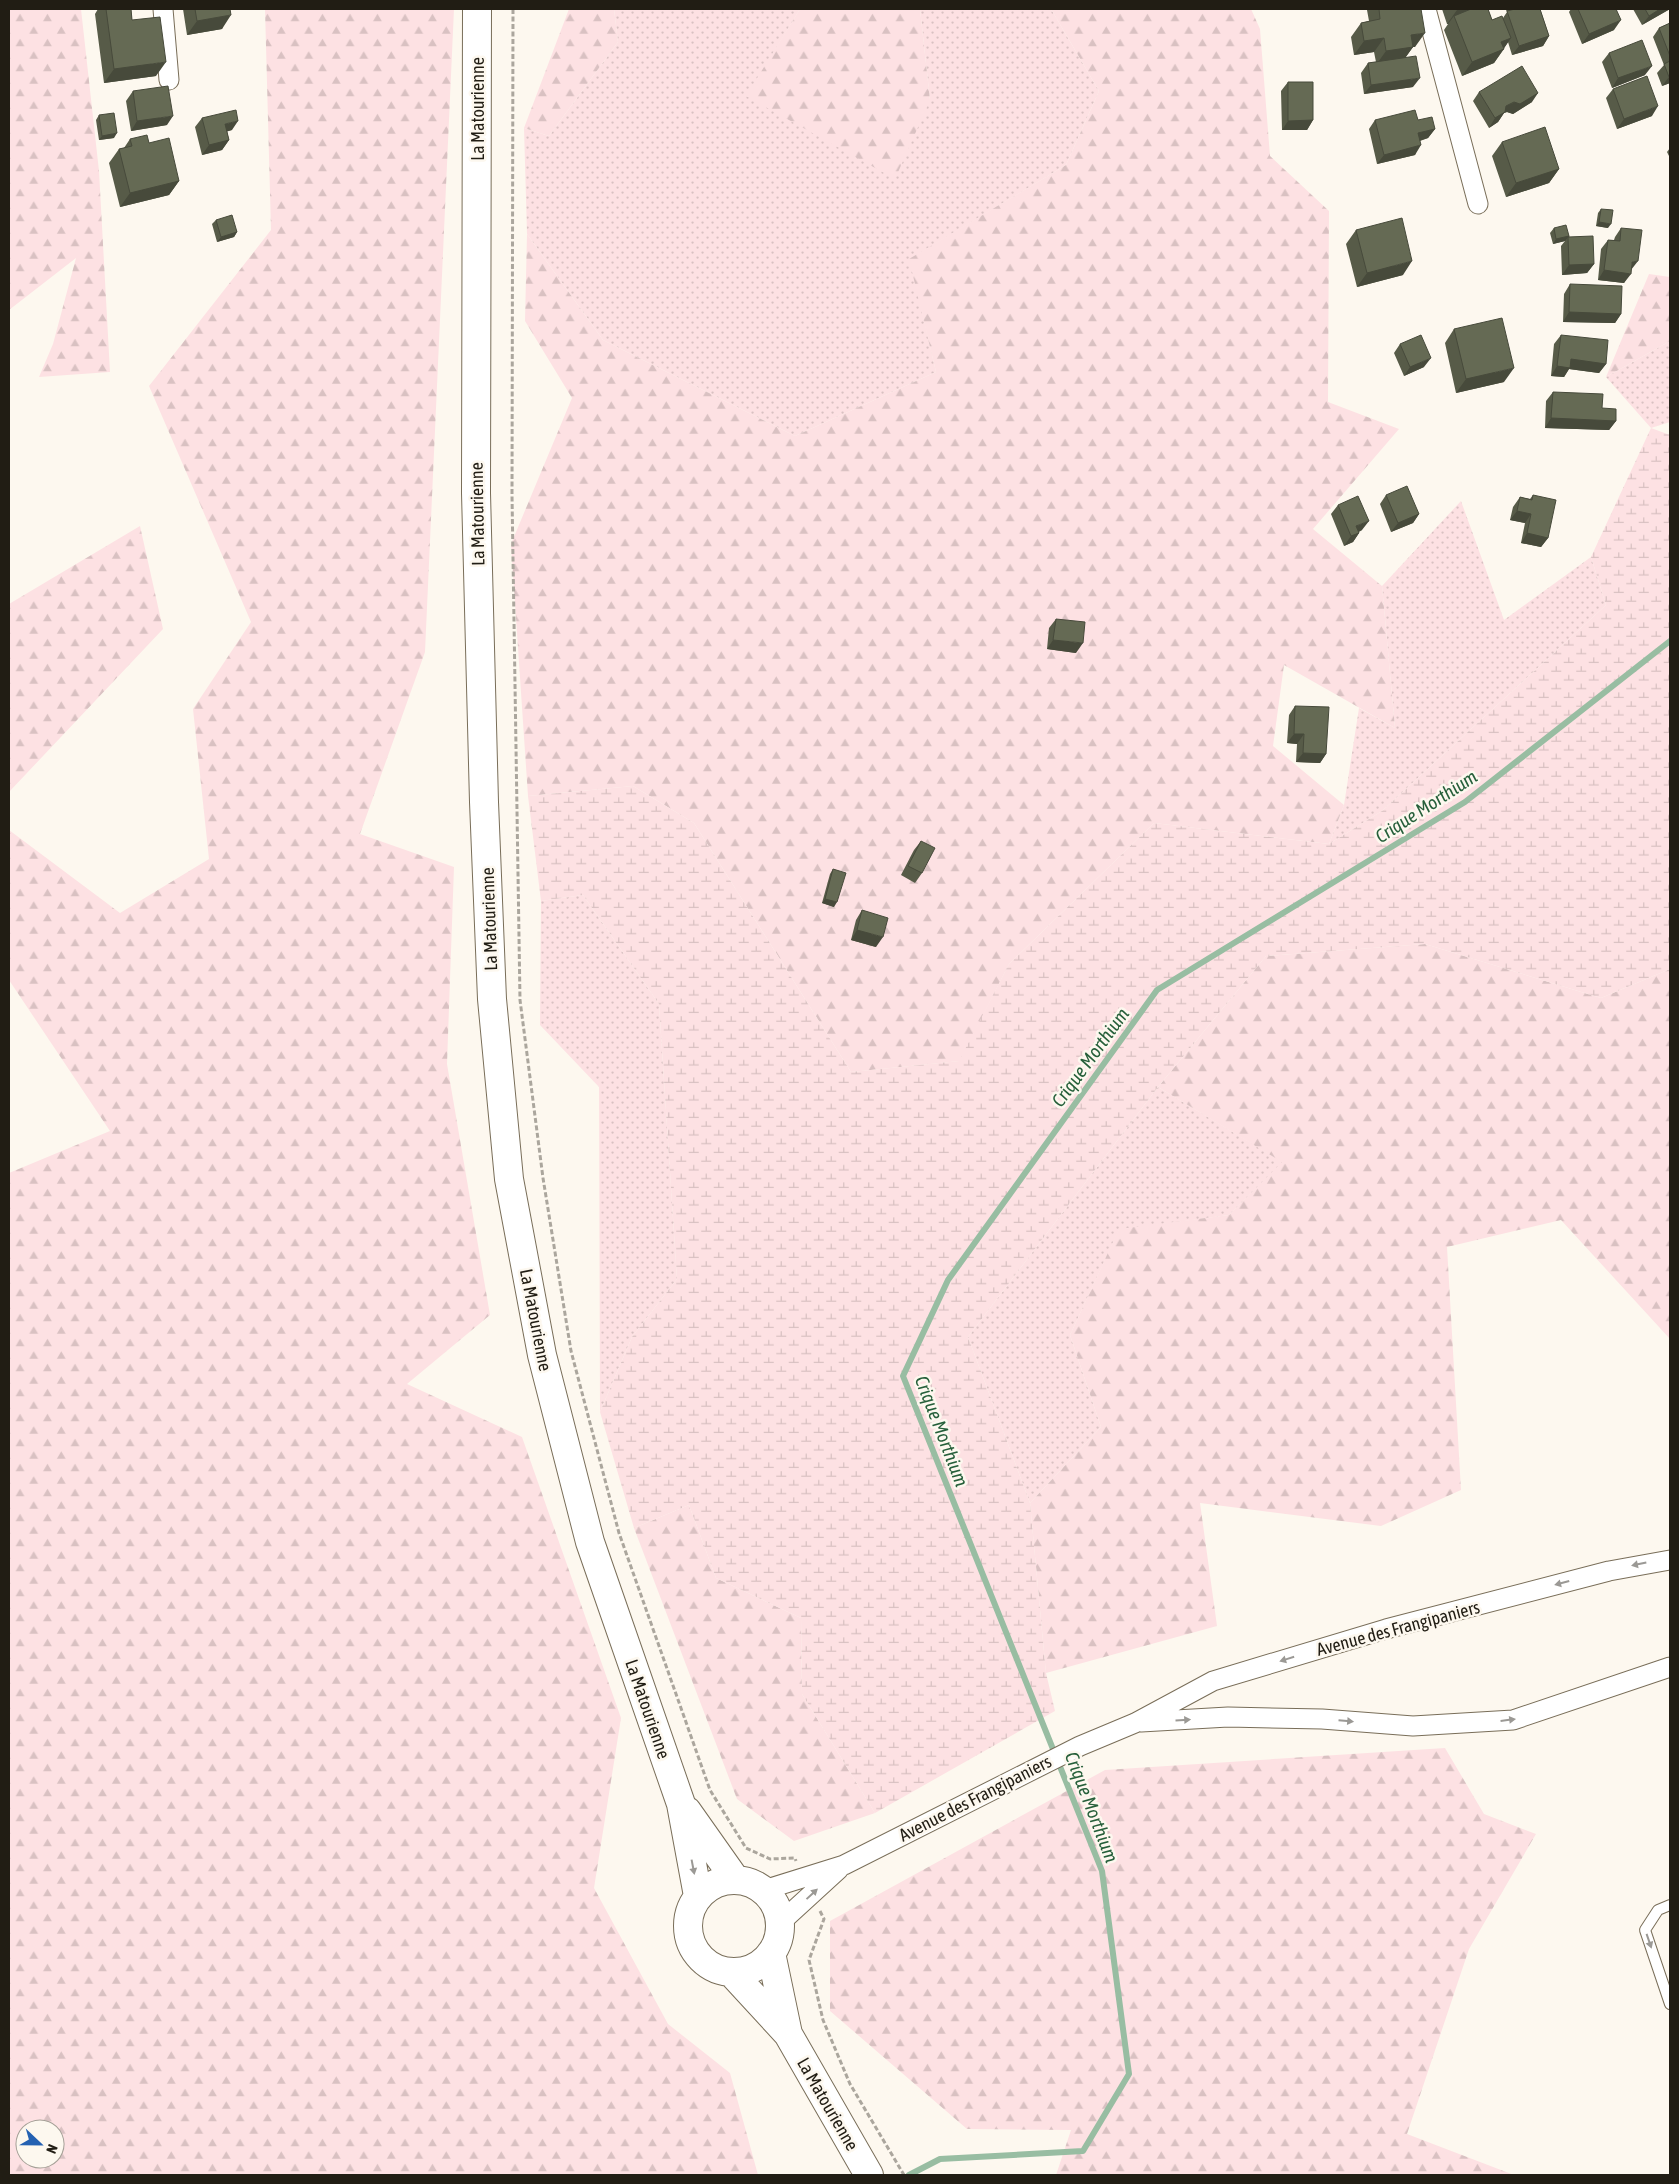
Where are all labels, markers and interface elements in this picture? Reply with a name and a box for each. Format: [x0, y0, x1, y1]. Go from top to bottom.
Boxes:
street label: La Matourienne [467, 57, 488, 161]
street label: La Matourienne [466, 462, 488, 566]
water label: Crique Morthium [1371, 765, 1481, 847]
street label: La Matourienne [477, 867, 501, 971]
water label: Crique Morthium [1047, 1003, 1133, 1111]
street label: La Matourienne [516, 1267, 556, 1373]
water label: Crique Morthium [911, 1372, 973, 1490]
one-way arrow [1632, 1560, 1647, 1568]
one-way arrow [1554, 1580, 1569, 1588]
street label: Avenue des Frangipaniers [1314, 1596, 1482, 1660]
one-way arrow [1279, 1655, 1294, 1663]
street label: La Matourienne [621, 1657, 675, 1761]
one-way arrow [1176, 1715, 1192, 1723]
one-way arrow [1500, 1716, 1516, 1724]
one-way arrow [1338, 1717, 1354, 1725]
water label: Crique Morthium [1061, 1748, 1123, 1866]
street label: Avenue des Frangipaniers [895, 1750, 1055, 1846]
one-way arrow [690, 1859, 698, 1875]
one-way arrow [806, 1888, 818, 1900]
one-way arrow [1646, 1934, 1653, 1949]
street label: La Matourienne [793, 2054, 863, 2154]
north arrow [15, 2119, 65, 2169]
text: N [43, 2142, 61, 2156]

